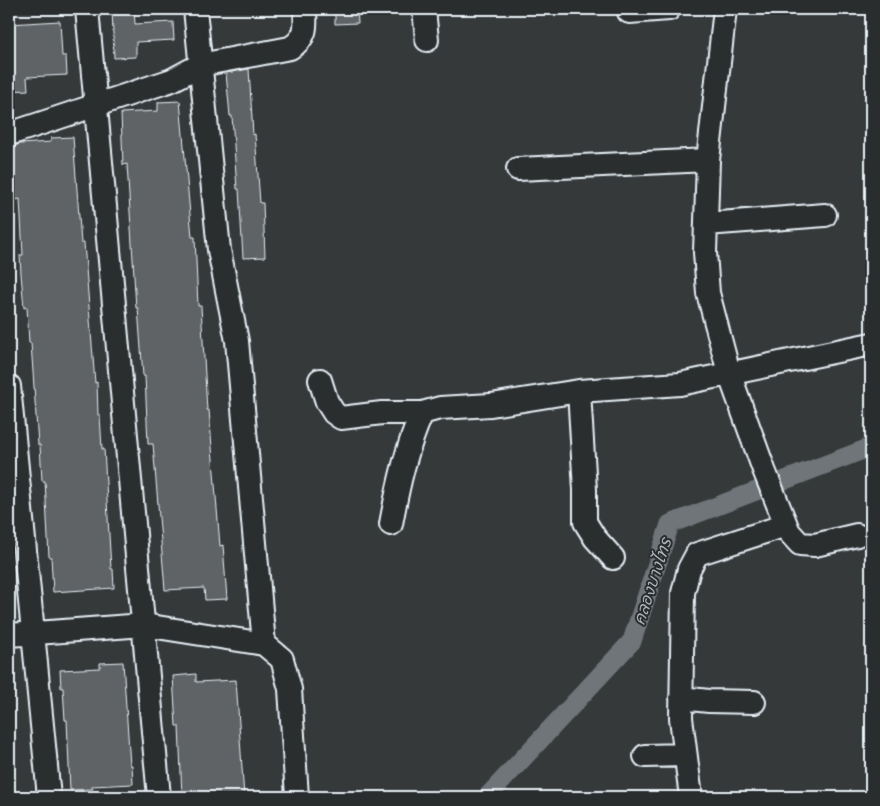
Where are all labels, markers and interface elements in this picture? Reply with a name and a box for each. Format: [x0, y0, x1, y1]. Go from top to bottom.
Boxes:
water label: คลองบางไทร [626, 533, 677, 627]

